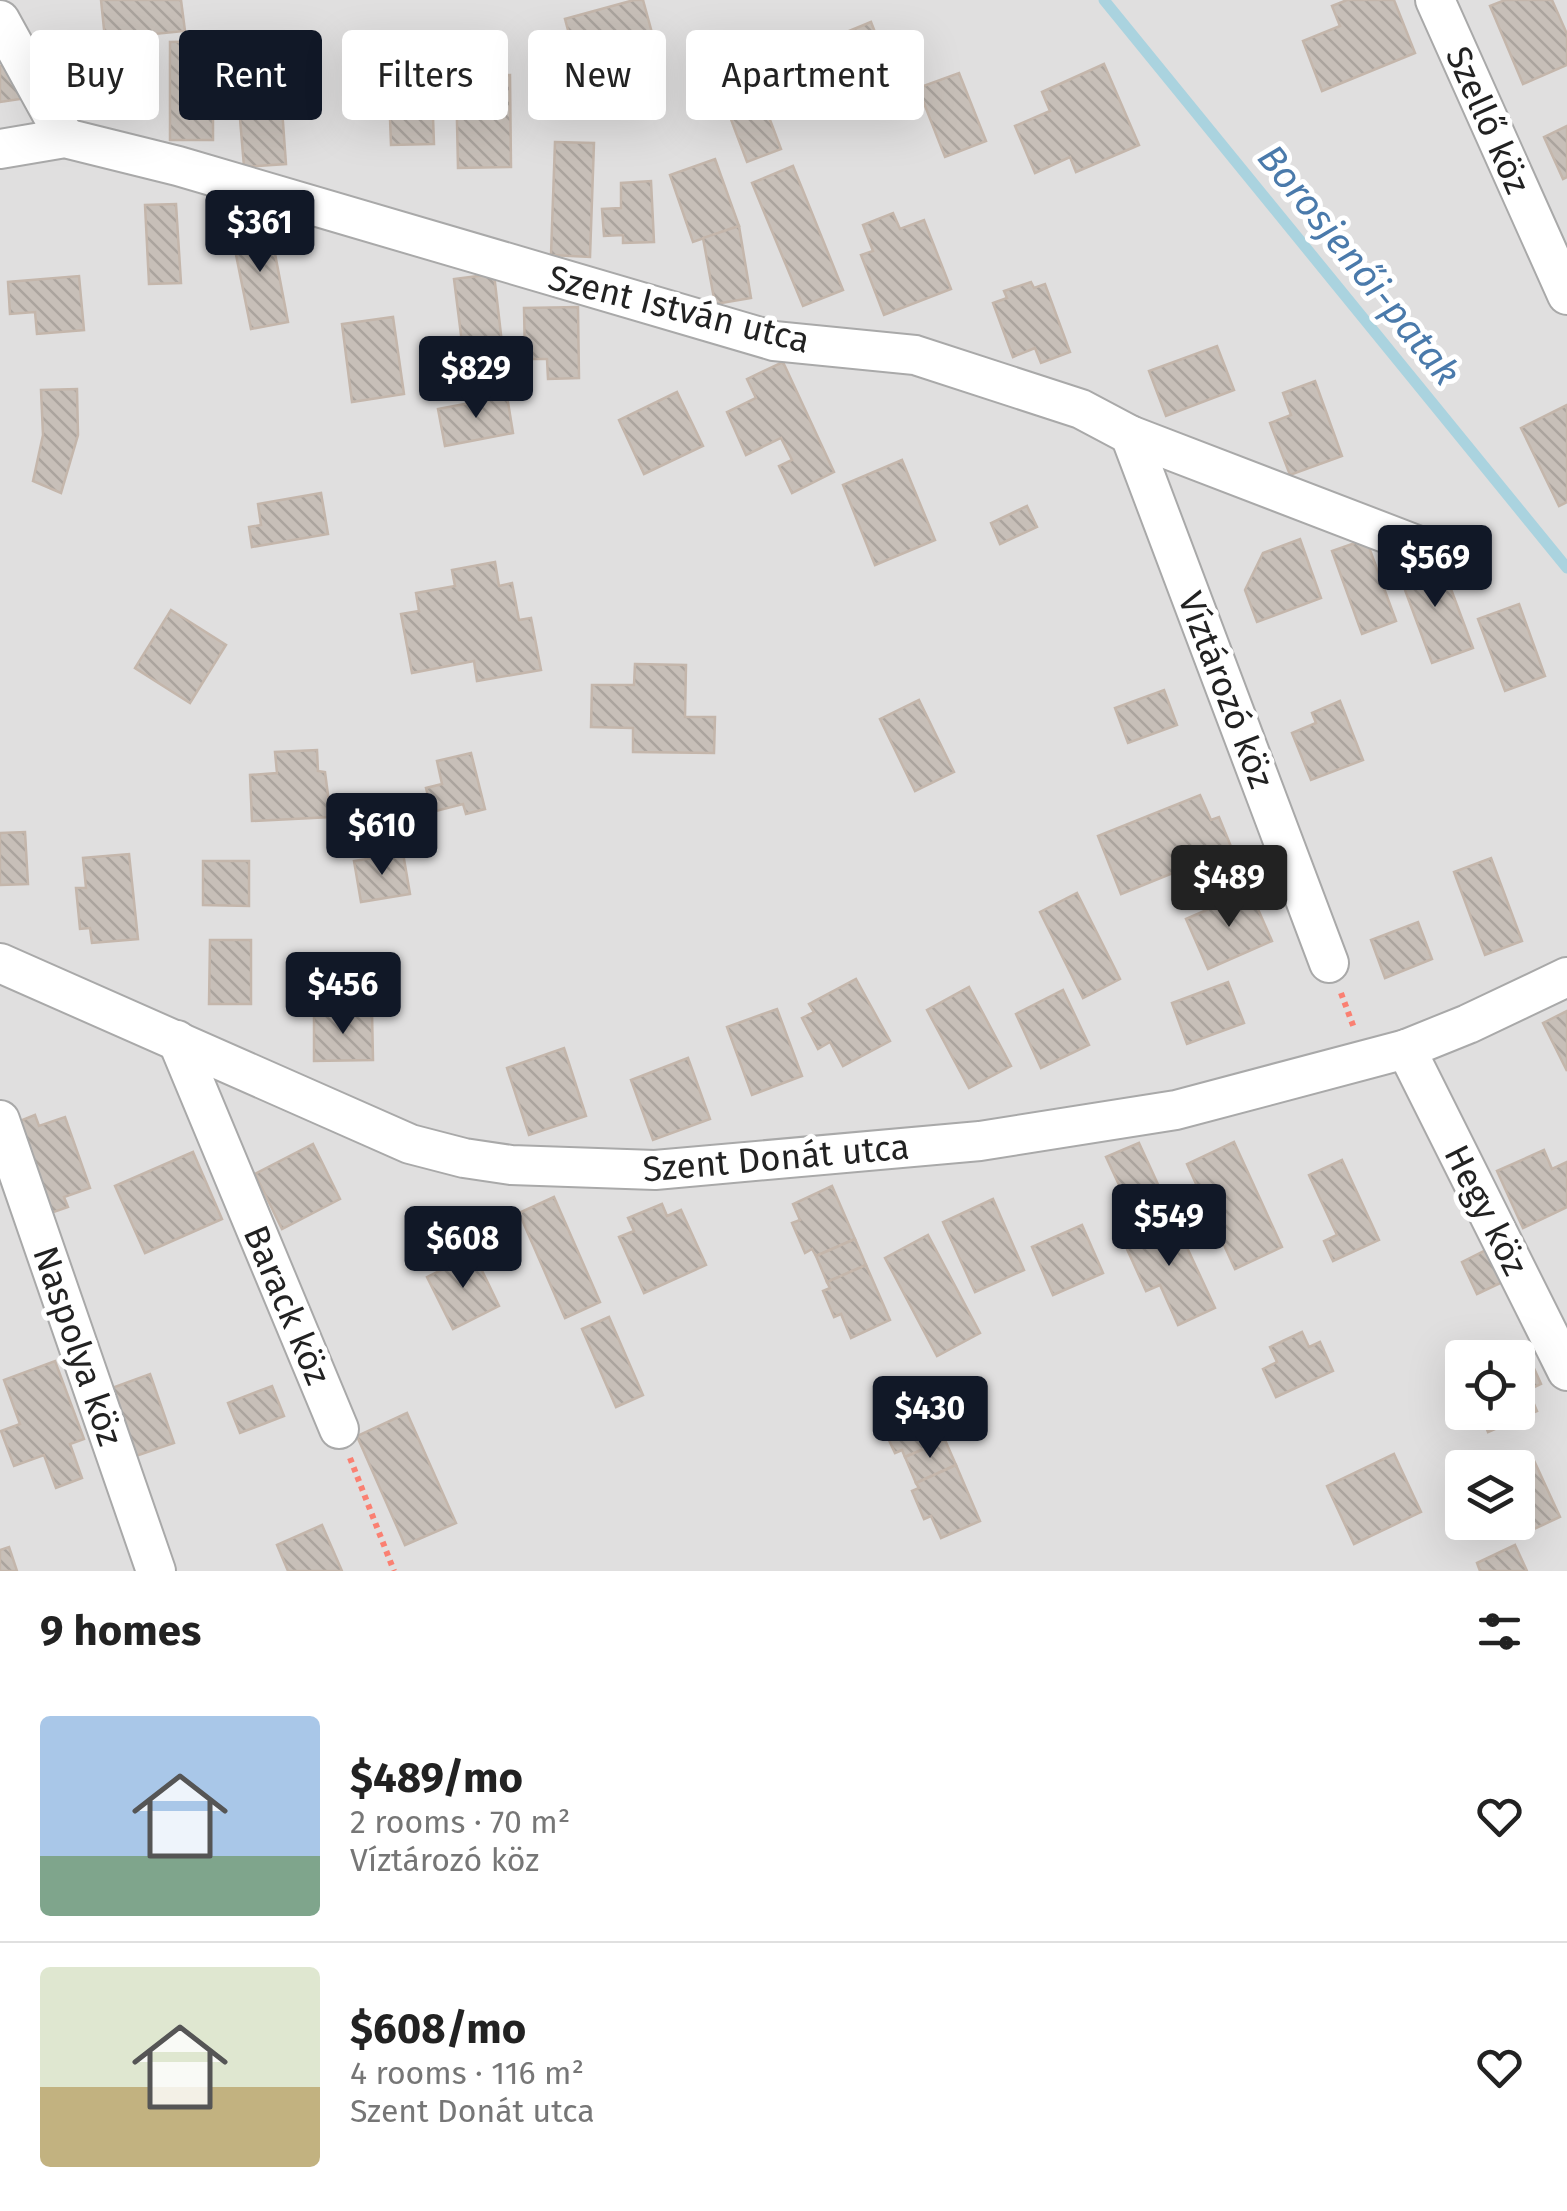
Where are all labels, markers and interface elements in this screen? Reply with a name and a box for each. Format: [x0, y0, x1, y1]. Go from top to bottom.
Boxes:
chip: Buy [30, 30, 159, 120]
chip: Rent [179, 30, 322, 120]
chip: Filters [342, 30, 508, 120]
chip: New [528, 30, 666, 120]
chip: Apartment [686, 30, 924, 120]
street label: Szellő köz [1437, 40, 1539, 200]
water label: Borosjenői-patak [1248, 135, 1470, 395]
pin: $361 [201, 190, 319, 275]
text: $361 [227, 203, 293, 241]
street label: Szent István utca [544, 256, 814, 362]
pin: $829 [417, 336, 535, 421]
text: $829 [441, 349, 511, 387]
pin: $569 [1376, 525, 1494, 610]
text: $569 [1400, 538, 1470, 576]
street label: Víztározó köz [1169, 586, 1283, 794]
pin: $610 [323, 793, 441, 878]
text: $610 [348, 806, 416, 844]
pin: $489 [1170, 845, 1288, 930]
text: $489 [1193, 858, 1265, 896]
pin: $456 [284, 952, 402, 1037]
text: $456 [308, 965, 378, 1003]
street label: Szent Donát utca [641, 1125, 911, 1191]
street label: Hegy köz [1435, 1138, 1537, 1282]
pin: $549 [1110, 1184, 1228, 1269]
text: $549 [1134, 1197, 1204, 1235]
pin: $608 [404, 1206, 522, 1291]
street label: Barack köz [235, 1219, 339, 1391]
text: $608 [427, 1219, 499, 1257]
street label: Naspolya köz [24, 1241, 132, 1451]
map controls [1445, 1340, 1535, 1540]
button: locate [1445, 1340, 1535, 1430]
pin: $430 [871, 1376, 989, 1461]
text: $430 [895, 1389, 965, 1427]
button: layers [1445, 1450, 1535, 1540]
icon: filters [1472, 1604, 1527, 1659]
text: 9 homes [40, 1606, 201, 1656]
text: $489/mo [350, 1753, 523, 1803]
icon: home [120, 1756, 240, 1876]
icon: heart [1472, 1789, 1527, 1844]
text: 2 rooms · 70 m² [350, 1803, 570, 1841]
text: Víztározó köz [350, 1841, 539, 1879]
text: $608/mo [350, 2004, 526, 2054]
icon: home [120, 2007, 240, 2127]
icon: heart [1472, 2040, 1527, 2095]
text: 4 rooms · 116 m² [350, 2054, 584, 2092]
text: Szent Donát utca [350, 2092, 595, 2130]

